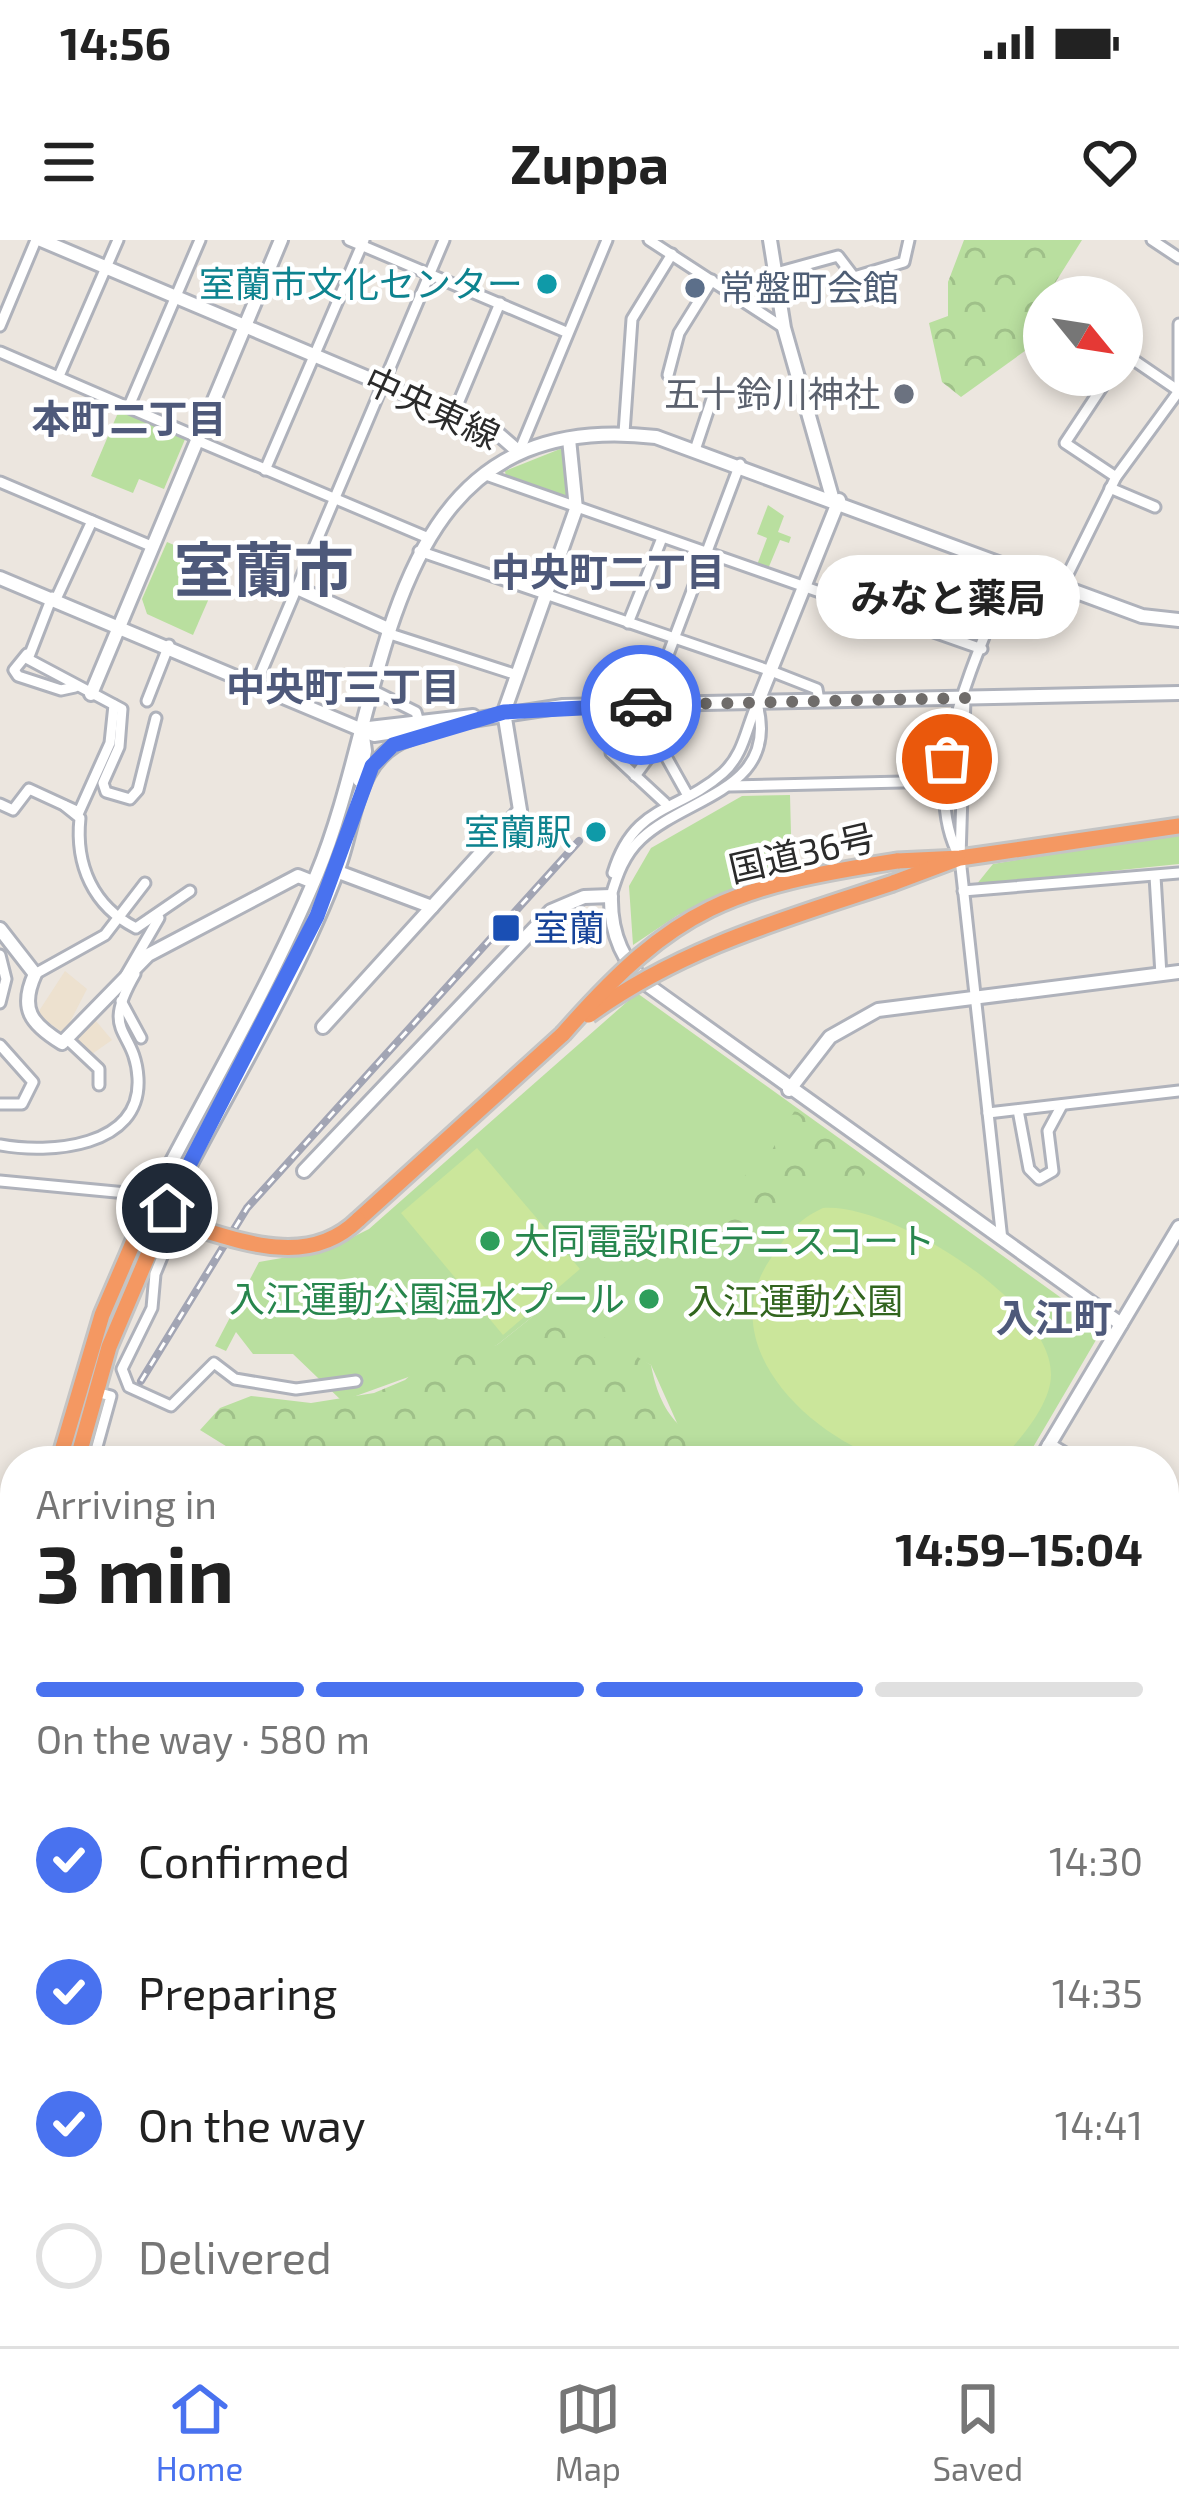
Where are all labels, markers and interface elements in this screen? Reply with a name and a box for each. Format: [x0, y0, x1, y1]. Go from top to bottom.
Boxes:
text: 14:56 [60, 15, 171, 69]
icon: menu [36, 129, 102, 195]
icon: heart [1077, 129, 1143, 195]
text: Zuppa [510, 130, 669, 195]
place label: 室蘭市文化センター [199, 261, 523, 304]
place label: 常盤町会館 [719, 265, 899, 308]
marker: 室蘭市文化センター [534, 271, 560, 297]
marker: 常盤町会館 [682, 275, 708, 301]
north arrow [1023, 276, 1143, 396]
map controls [1023, 276, 1143, 396]
street label: 中央東線 [358, 357, 507, 457]
place label: 五十鈴川神社 [664, 371, 880, 414]
marker: 五十鈴川神社 [891, 381, 917, 407]
district label: 本町二丁目 [31, 394, 227, 441]
district label: 室蘭市 [174, 532, 354, 604]
district label: 中央町二丁目 [491, 547, 725, 594]
callout: みなと薬局 [815, 555, 1079, 639]
text: みなと薬局 [850, 573, 1046, 620]
courier [581, 645, 701, 765]
district label: 中央町三丁目 [226, 662, 460, 709]
icon: car [608, 672, 674, 738]
pin [896, 708, 998, 810]
icon: bag [914, 726, 980, 792]
place label: 室蘭駅 [464, 809, 572, 852]
street label: 国道36号 [724, 814, 879, 889]
marker: 室蘭駅 [583, 819, 609, 845]
place label: 室蘭 [533, 905, 605, 948]
marker: 室蘭 [490, 912, 522, 944]
pin [116, 1157, 218, 1259]
icon: home [134, 1175, 200, 1241]
place label: 大同電設IRIEテニスコート [514, 1218, 935, 1261]
marker: 大同電設IRIEテニスコート [477, 1228, 503, 1254]
place label: 入江運動公園温水プール [229, 1276, 625, 1319]
park label: 入江運動公園 [687, 1278, 903, 1321]
marker: 入江運動公園温水プール [636, 1286, 662, 1312]
district label: 入江町 [995, 1293, 1113, 1340]
text: Arriving in [36, 1480, 217, 1527]
text: 14:59–15:04 [895, 1521, 1143, 1575]
text: 3 min [36, 1525, 234, 1619]
text: On the way · 580 m [36, 1715, 370, 1762]
icon: check [36, 1827, 102, 1893]
text: Confirmed [138, 1833, 350, 1887]
text: 14:30 [1049, 1837, 1143, 1884]
icon: check [36, 1959, 102, 2025]
text: Preparing [138, 1965, 337, 2019]
text: 14:35 [1052, 1969, 1143, 2016]
icon: check [36, 2091, 102, 2157]
text: On the way [138, 2097, 365, 2151]
text: 14:41 [1055, 2101, 1143, 2148]
text: Delivered [138, 2229, 332, 2283]
tab: Home [156, 2376, 243, 2488]
tab: Map [555, 2376, 621, 2488]
tab: Saved [933, 2376, 1023, 2488]

